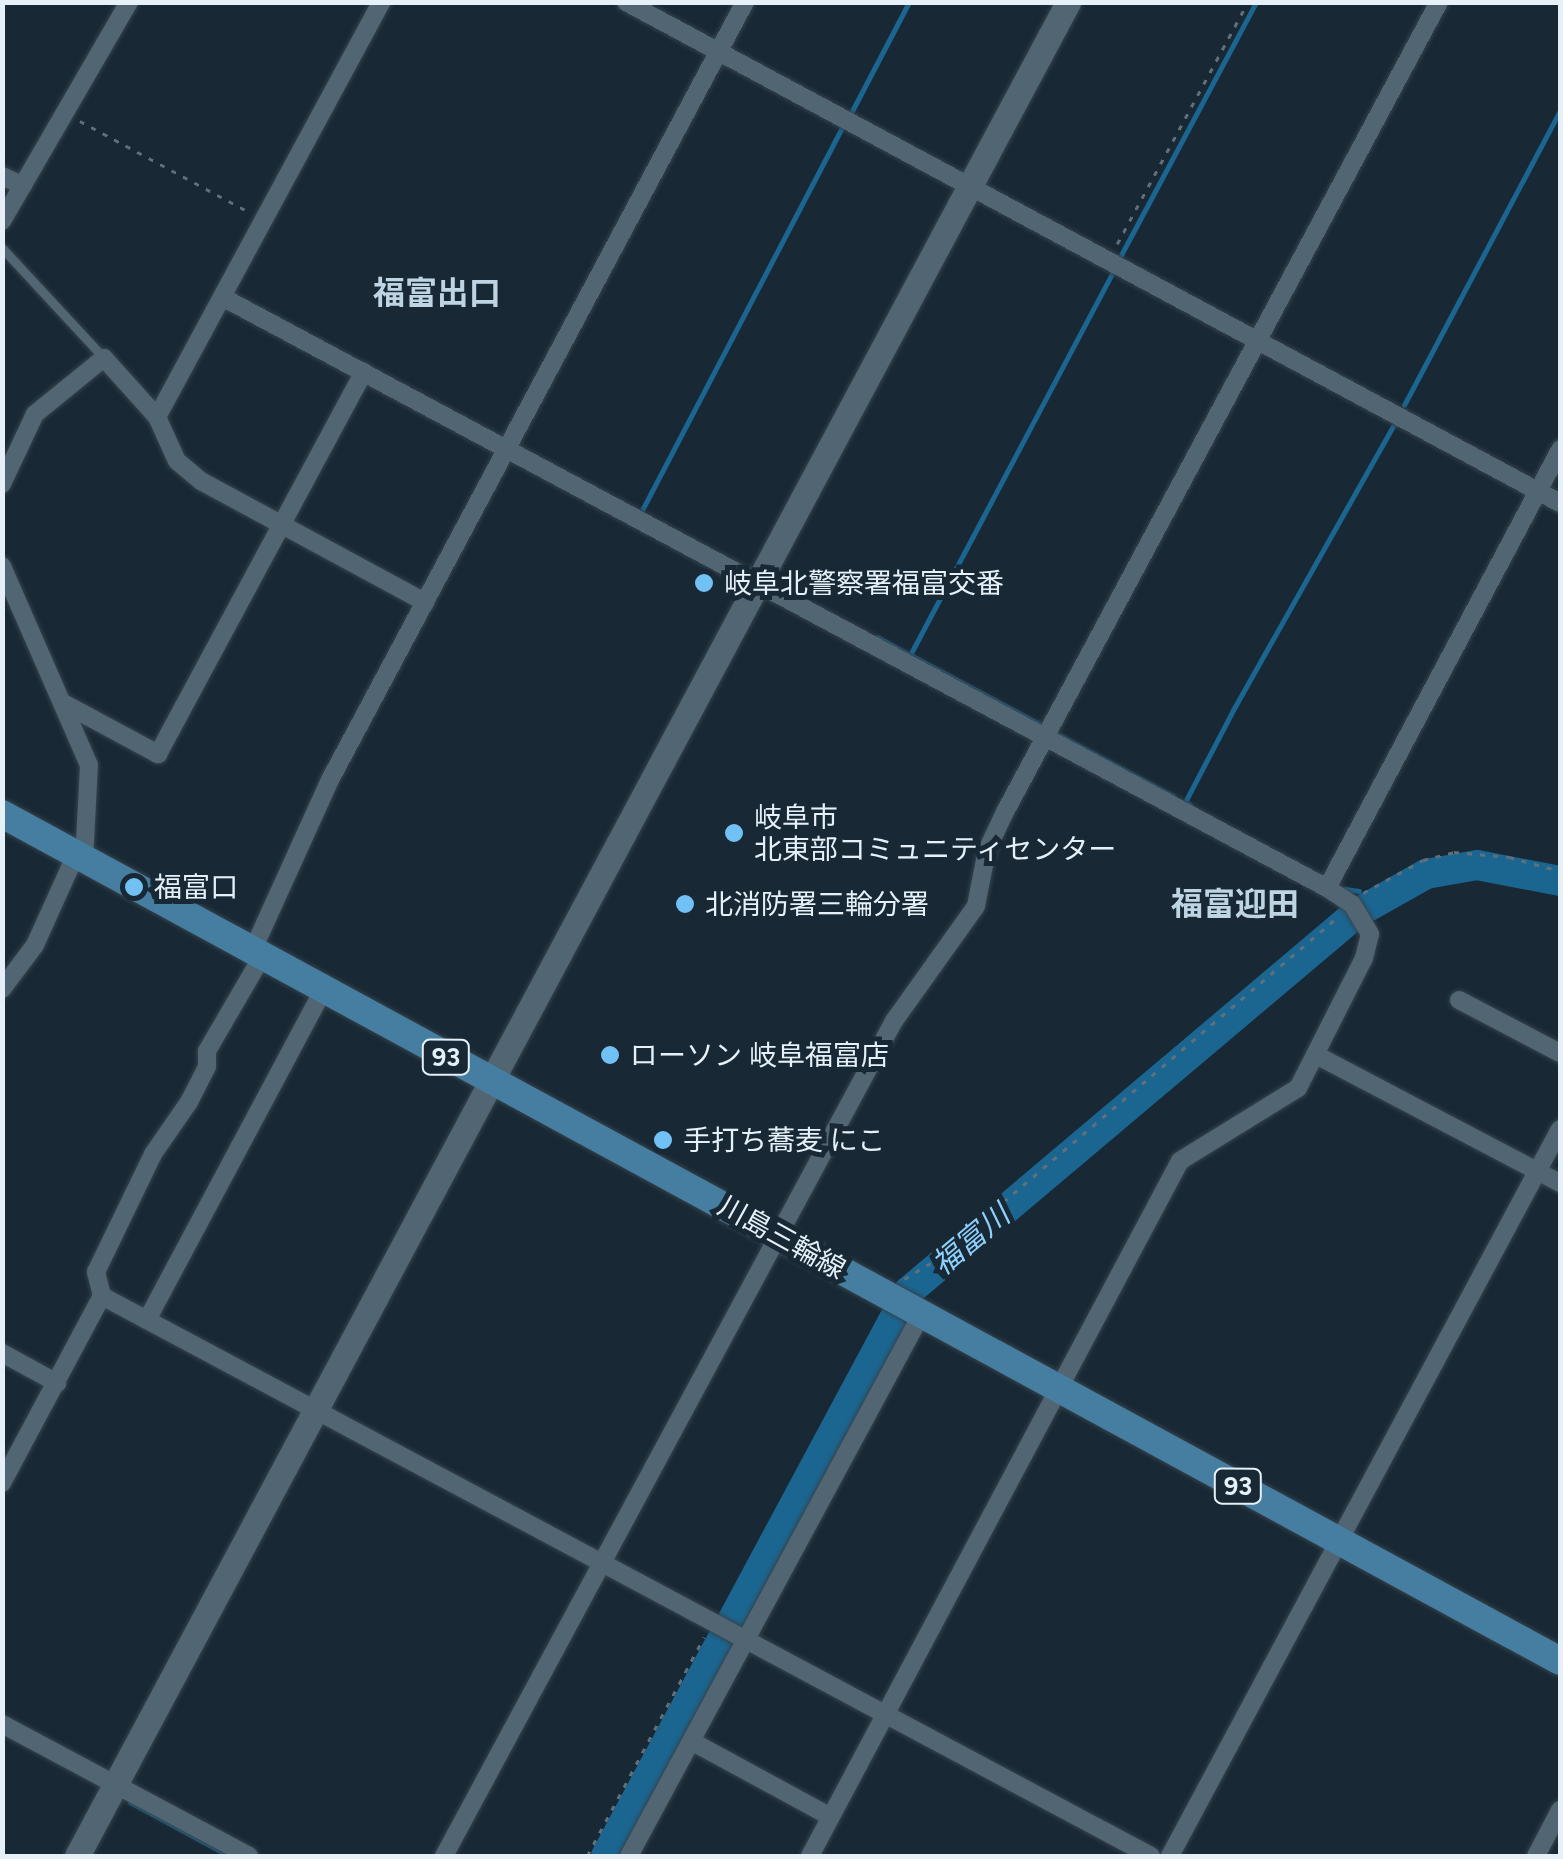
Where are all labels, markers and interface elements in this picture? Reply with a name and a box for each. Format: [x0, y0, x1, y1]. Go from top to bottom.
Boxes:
district label: 福富出口 [373, 274, 501, 312]
place label: 岐阜北警察署福富交番 [724, 566, 1004, 600]
marker: 岐阜北警察署福富交番 [693, 572, 715, 594]
place label: 岐阜市 北東部コミュニティセンター [754, 800, 1118, 866]
marker: 岐阜市 北東部コミュニティセンター [723, 822, 745, 844]
place label: 福富口 [154, 870, 238, 904]
marker: 福富口 [123, 876, 145, 898]
district label: 福富迎田 [1171, 885, 1299, 923]
place label: 北消防署三輪分署 [705, 887, 929, 921]
marker: 北消防署三輪分署 [674, 893, 696, 915]
road number: 93 [421, 1037, 471, 1077]
place label: ローソン 岐阜福富店 [630, 1038, 889, 1072]
marker: ローソン 岐阜福富店 [599, 1044, 621, 1066]
place label: 手打ち蕎麦 にこ [683, 1123, 886, 1157]
marker: 手打ち蕎麦 にこ [652, 1129, 674, 1151]
street label: 川島三輪線 [713, 1188, 851, 1286]
water label: 福富川 [925, 1197, 1017, 1283]
road number: 93 [1213, 1466, 1263, 1506]

